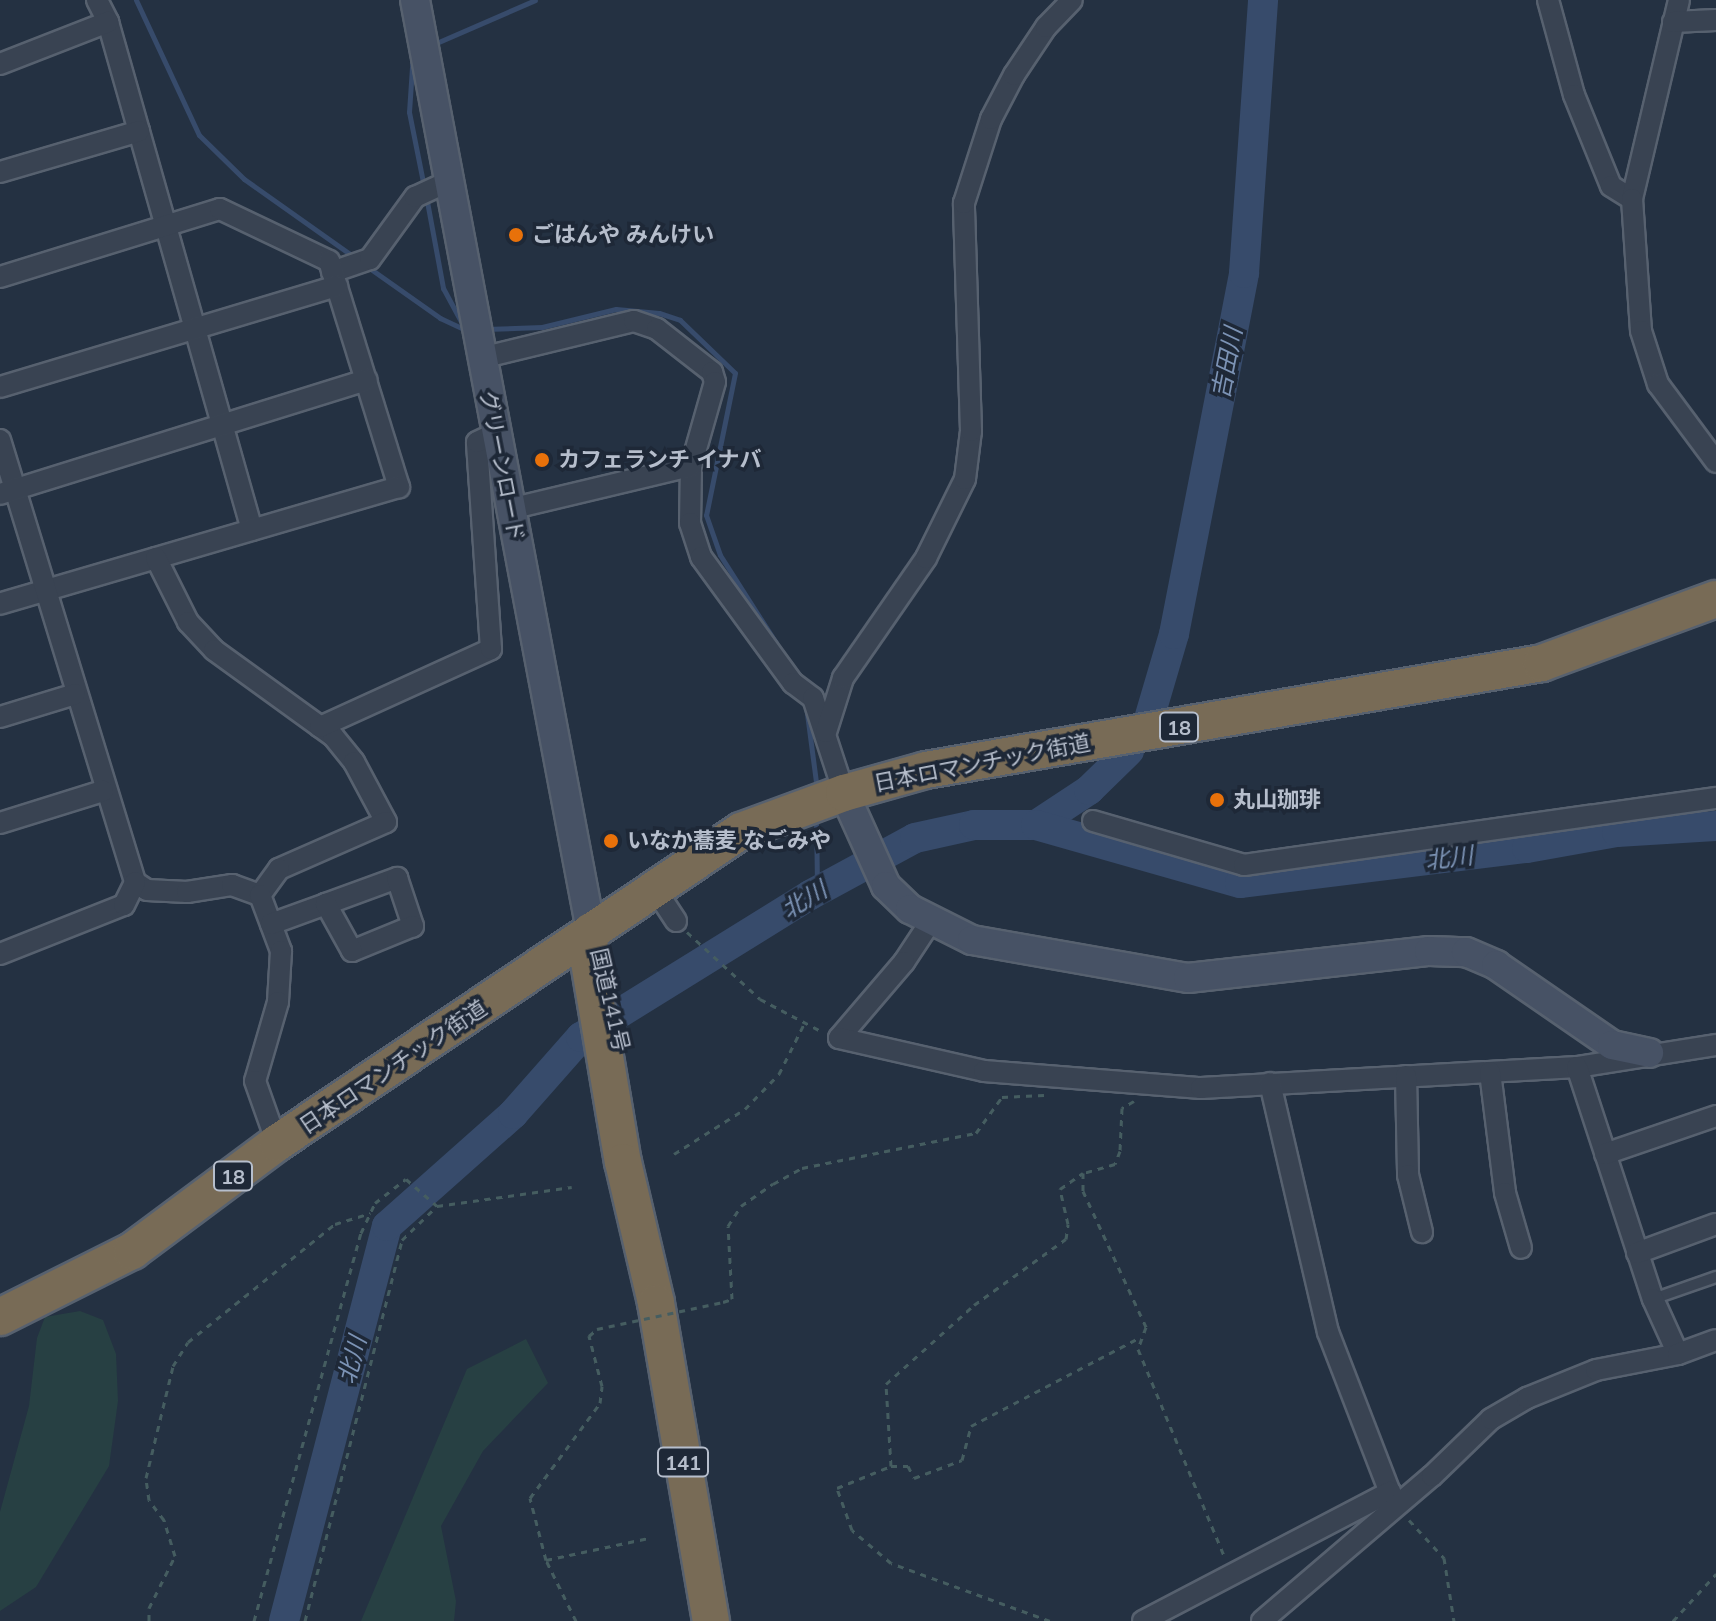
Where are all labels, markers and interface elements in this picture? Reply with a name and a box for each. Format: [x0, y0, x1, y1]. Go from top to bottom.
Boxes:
place label: ごはんや みんけい [532, 222, 714, 248]
marker: ごはんや みんけい [507, 226, 525, 244]
water label: 吉田川 [1206, 325, 1248, 401]
street label: グリーンロード [474, 388, 530, 544]
place label: カフェランチ イナバ [558, 447, 762, 473]
marker: カフェランチ イナバ [533, 451, 551, 469]
road number: 18 [1159, 711, 1199, 743]
street label: 日本ロマンチック街道 [872, 729, 1092, 797]
place label: 丸山珈琲 [1233, 787, 1321, 813]
marker: 丸山珈琲 [1208, 791, 1226, 809]
place label: いなか蕎麦 なごみや [627, 828, 831, 854]
marker: いなか蕎麦 なごみや [602, 832, 620, 850]
water label: 北川 [1423, 841, 1475, 875]
water label: 北川 [776, 875, 832, 925]
street label: 国道141号 [585, 946, 635, 1054]
street label: 日本ロマンチック街道 [294, 995, 492, 1139]
road number: 18 [213, 1160, 253, 1192]
water label: 北川 [332, 1333, 372, 1387]
road number: 141 [657, 1446, 709, 1478]

